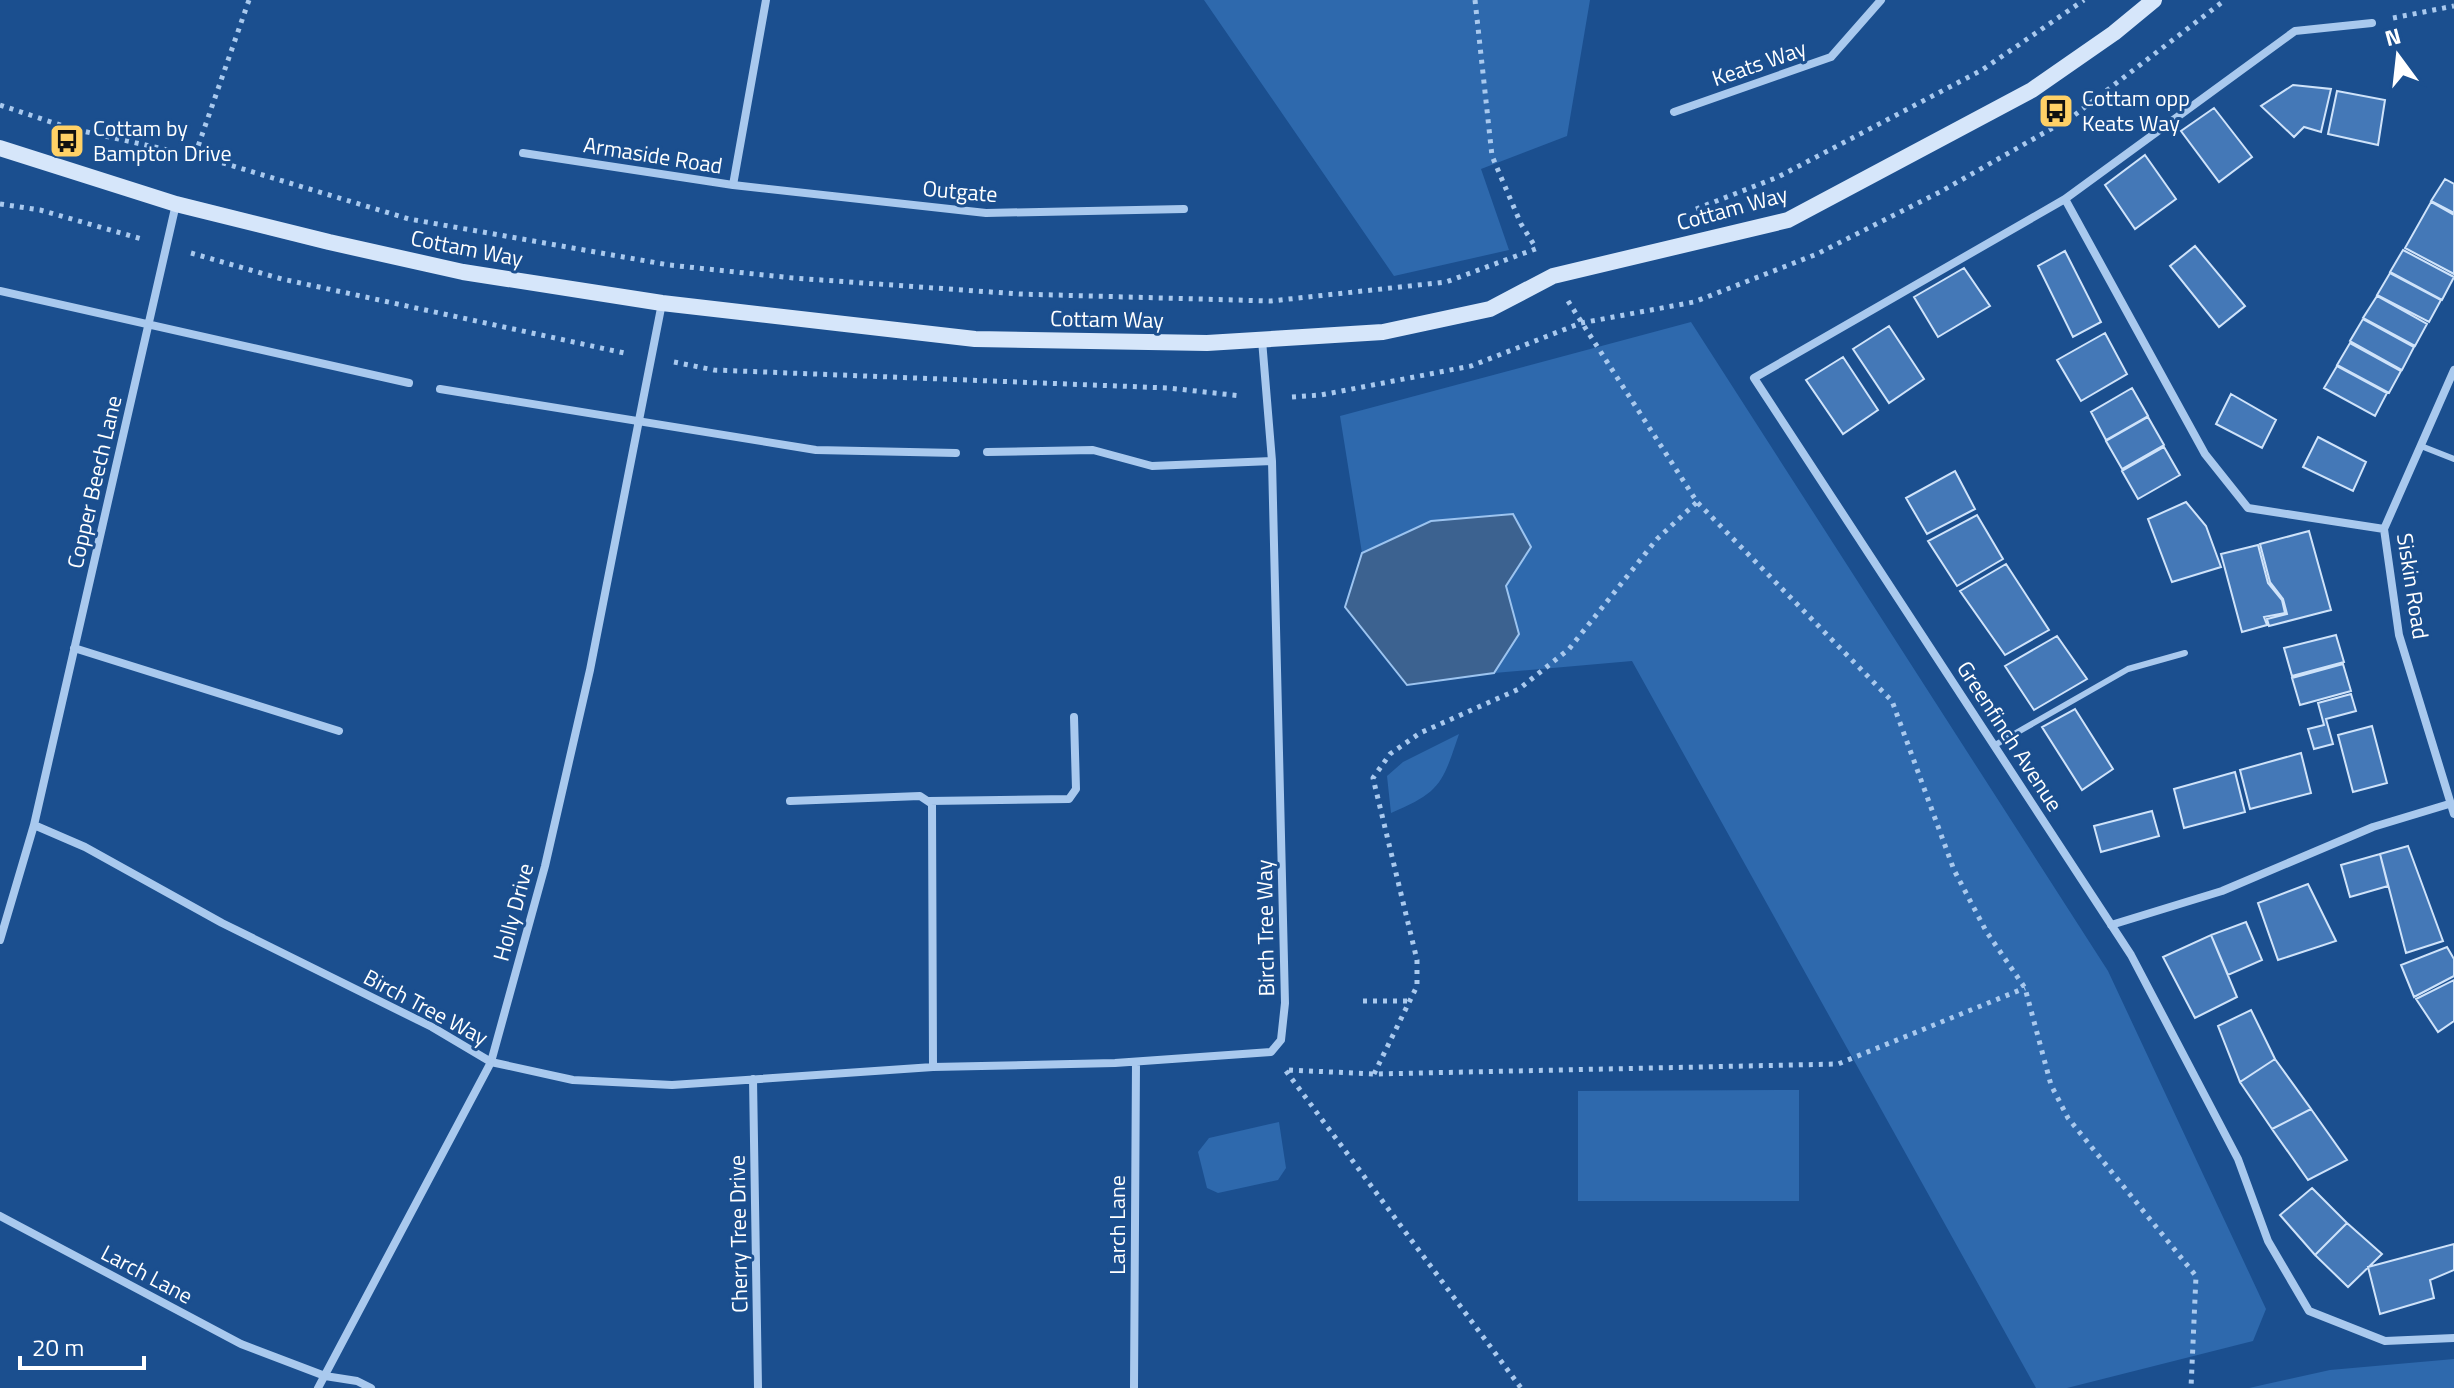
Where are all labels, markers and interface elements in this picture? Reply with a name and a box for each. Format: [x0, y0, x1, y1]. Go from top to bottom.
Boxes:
north arrow [2358, 16, 2438, 96]
text: N [2381, 18, 2405, 55]
street label: Keats Way [1707, 31, 1811, 95]
place label: Cottam opp Keats Way [2082, 81, 2190, 140]
bus stop icon: Cottam opp Keats Way [2037, 92, 2075, 130]
place label: Cottam by Bampton Drive [93, 111, 232, 170]
bus stop icon: Cottam by Bampton Drive [48, 122, 86, 160]
street label: Armaside Road [581, 127, 725, 183]
street label: Outgate [921, 171, 999, 211]
street label: Cottam Way [1673, 177, 1792, 239]
street label: Cottam Way [408, 220, 526, 276]
street label: Cottam Way [1050, 301, 1164, 337]
street label: Copper Beech Lane [58, 392, 130, 572]
street label: Siskin Road [2388, 531, 2438, 641]
street label: Greenfinch Avenue [1948, 654, 2072, 818]
street label: Holly Drive [484, 859, 542, 965]
street label: Birch Tree Way [1247, 859, 1283, 997]
street label: Birch Tree Way [358, 960, 495, 1054]
street label: Cherry Tree Drive [720, 1155, 756, 1313]
street label: Larch Lane [1100, 1175, 1134, 1275]
street label: Larch Lane [95, 1236, 199, 1312]
scale bar [20, 1320, 144, 1370]
text: 20 m [32, 1329, 84, 1365]

